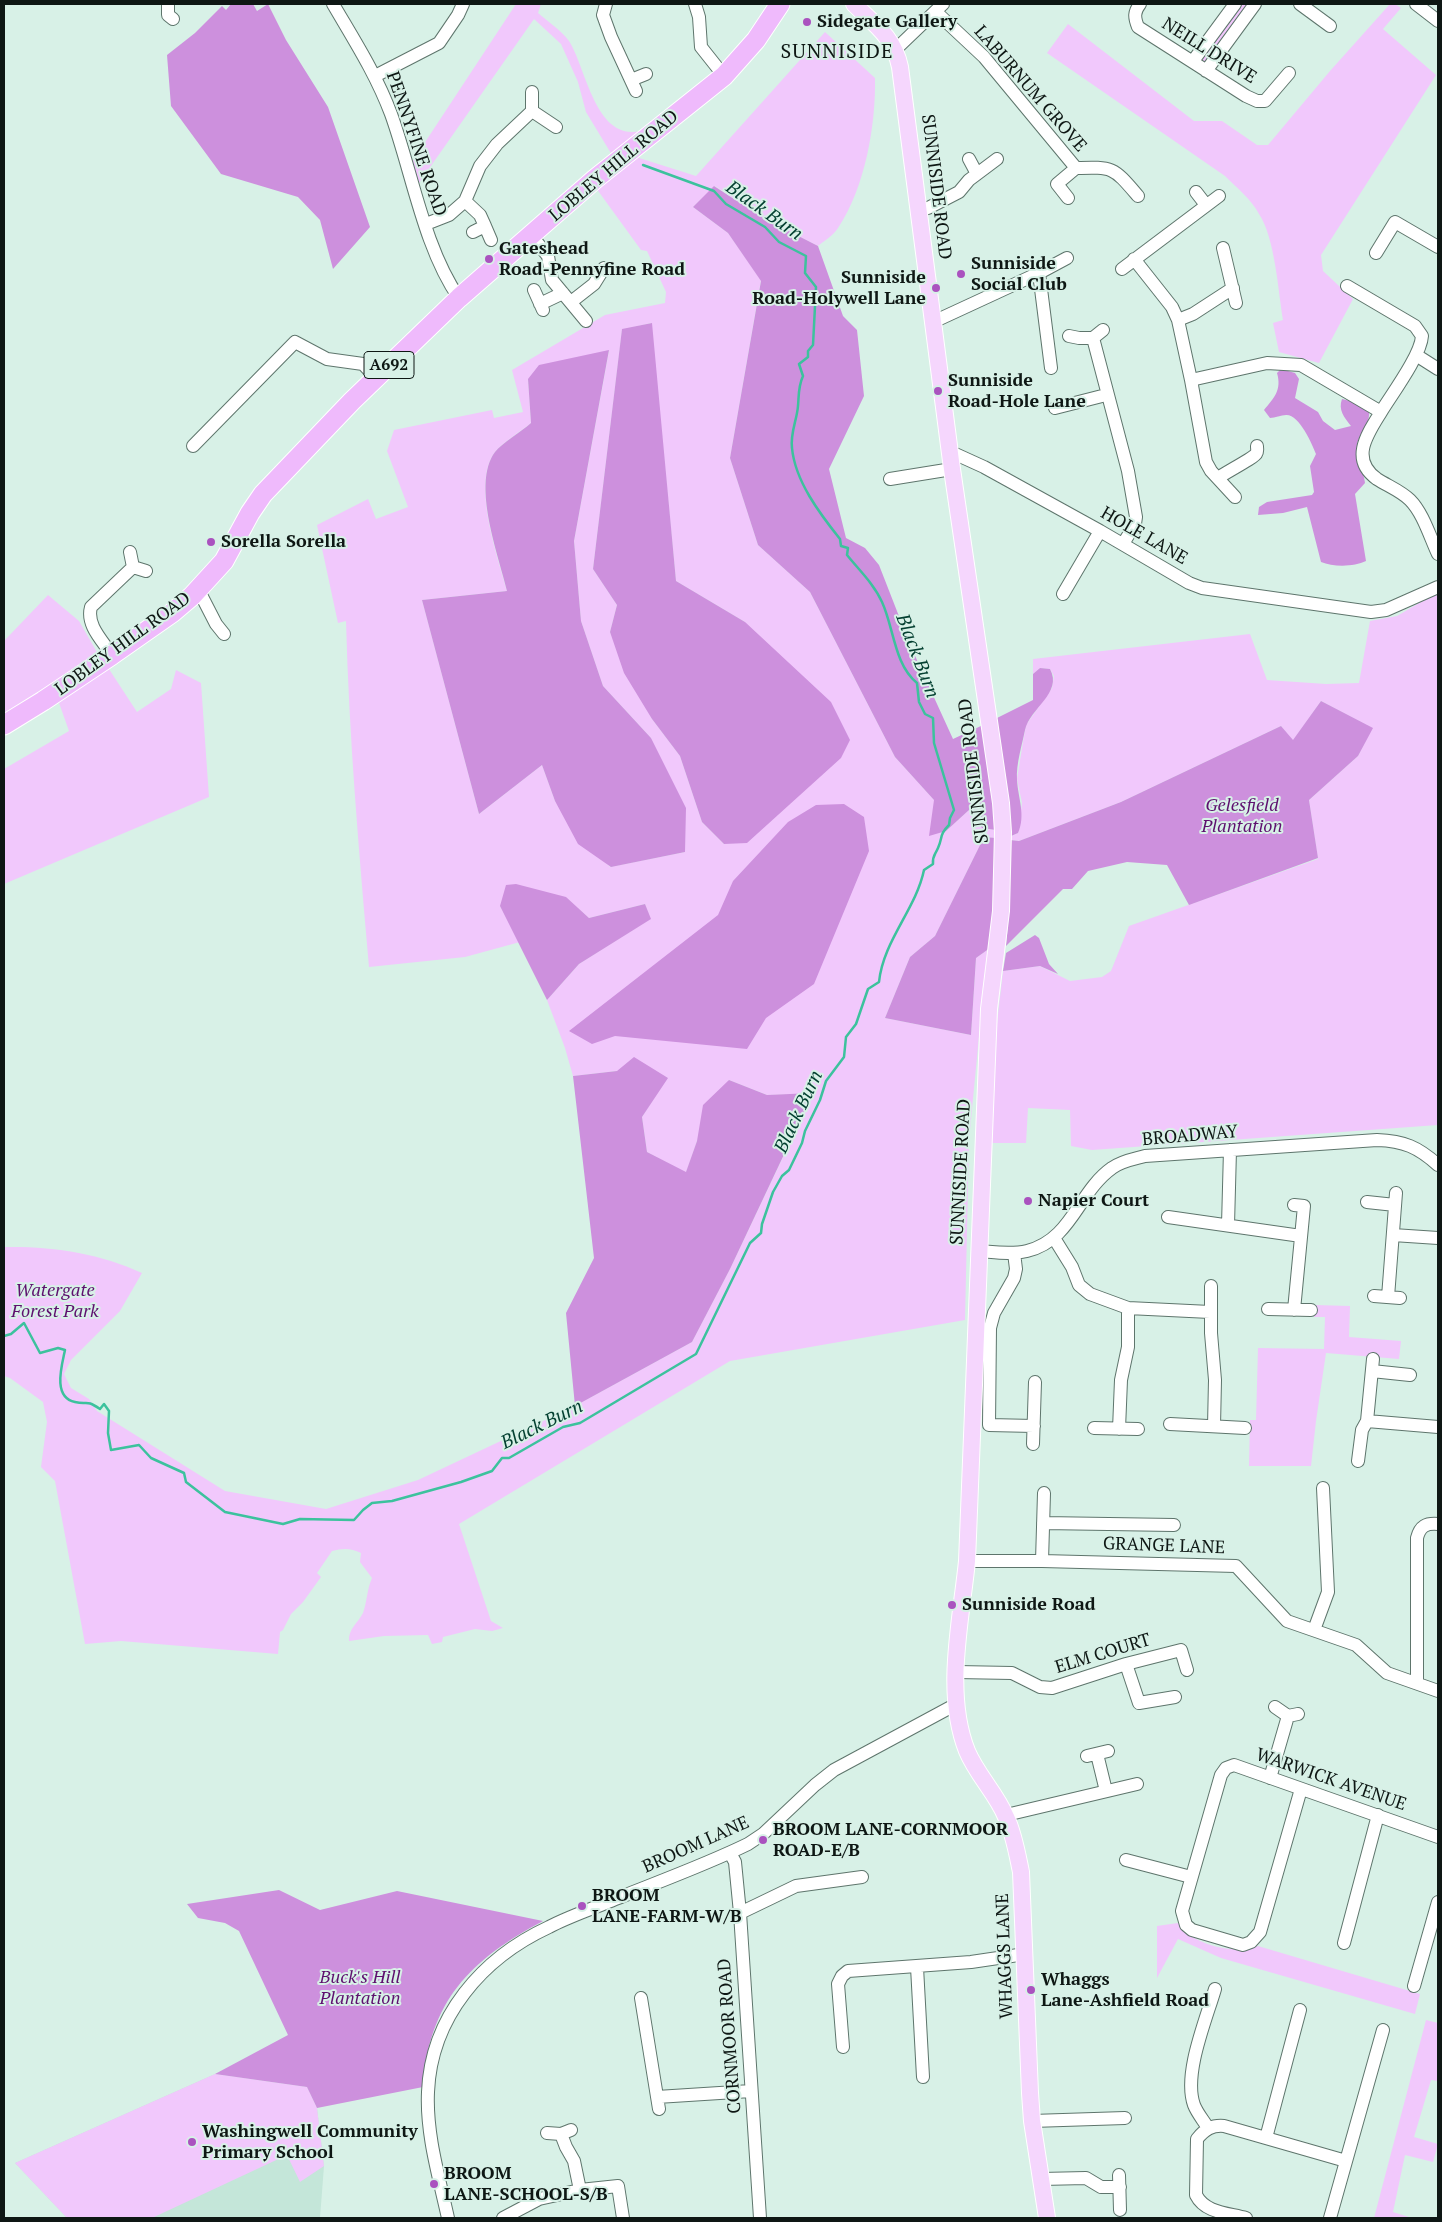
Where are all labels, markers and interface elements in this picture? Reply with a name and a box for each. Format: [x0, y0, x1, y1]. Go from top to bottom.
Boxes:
place label: Sidegate Gallery [817, 11, 957, 33]
street label: NEILL DRIVE [1158, 13, 1260, 89]
marker: Sidegate Gallery [801, 16, 813, 28]
street label: LABURNUM GROVE [969, 21, 1091, 157]
district label: SUNNISIDE [779, 40, 895, 64]
street label: PENNYFINE ROAD [381, 69, 451, 219]
street label: LOBLEY HILL ROAD [545, 106, 683, 226]
street label: SUNNISIDE ROAD [916, 113, 956, 261]
water label: Black Burn [721, 176, 807, 246]
place label: Gateshead Road-Pennyfine Road [499, 238, 685, 280]
marker: Gateshead Road-Pennyfine Road [483, 253, 495, 265]
place label: Sunniside Social Club [971, 253, 1067, 296]
place label: Sunniside Road-Holywell Lane [752, 267, 926, 310]
marker: Sunniside Social Club [955, 268, 967, 280]
marker: Sunniside Road-Holywell Lane [930, 282, 942, 294]
road number: A692 [364, 352, 414, 378]
place label: Sunniside Road-Hole Lane [948, 370, 1086, 412]
marker: Sunniside Road-Hole Lane [932, 385, 944, 397]
street label: HOLE LANE [1097, 502, 1191, 570]
place label: Sorella Sorella [221, 531, 346, 553]
marker: Sorella Sorella [205, 536, 217, 548]
street label: LOBLEY HILL ROAD [51, 588, 195, 700]
water label: Black Burn [891, 611, 943, 701]
street label: SUNNISIDE ROAD [954, 697, 994, 845]
park label: Gelesfield Plantation [1202, 795, 1282, 838]
water label: Black Burn [770, 1067, 828, 1157]
street label: SUNNISIDE ROAD [946, 1098, 976, 1246]
street label: BROADWAY [1141, 1121, 1239, 1151]
place label: Napier Court [1038, 1190, 1149, 1212]
marker: Napier Court [1022, 1195, 1034, 1207]
park label: Watergate Forest Park [11, 1280, 99, 1322]
water label: Black Burn [497, 1395, 587, 1455]
street label: GRANGE LANE [1102, 1533, 1226, 1559]
place label: Sunniside Road [962, 1594, 1095, 1616]
marker: Sunniside Road [946, 1599, 958, 1611]
street label: ELM COURT [1053, 1629, 1153, 1679]
street label: WARWICK AVENUE [1253, 1744, 1409, 1816]
street label: BROOM LANE [639, 1812, 753, 1878]
place label: BROOM LANE-CORNMOOR ROAD-E/B [773, 1819, 1008, 1862]
marker: BROOM LANE-CORNMOOR ROAD-E/B [757, 1834, 769, 1846]
place label: BROOM LANE-FARM-W/B [592, 1885, 742, 1928]
street label: WHAGGS LANE [992, 1893, 1018, 2019]
marker: BROOM LANE-FARM-W/B [576, 1900, 588, 1912]
street label: CORNMOOR ROAD [714, 1958, 746, 2114]
park label: Buck's Hill Plantation [320, 1967, 400, 2010]
place label: Whaggs Lane-Ashfield Road [1041, 1969, 1209, 2012]
marker: Whaggs Lane-Ashfield Road [1025, 1984, 1037, 1996]
place label: Washingwell Community Primary School [202, 2121, 418, 2164]
marker: Washingwell Community Primary School [186, 2136, 198, 2148]
place label: BROOM LANE-SCHOOL-S/B [444, 2163, 608, 2206]
marker: BROOM LANE-SCHOOL-S/B [428, 2178, 440, 2190]

